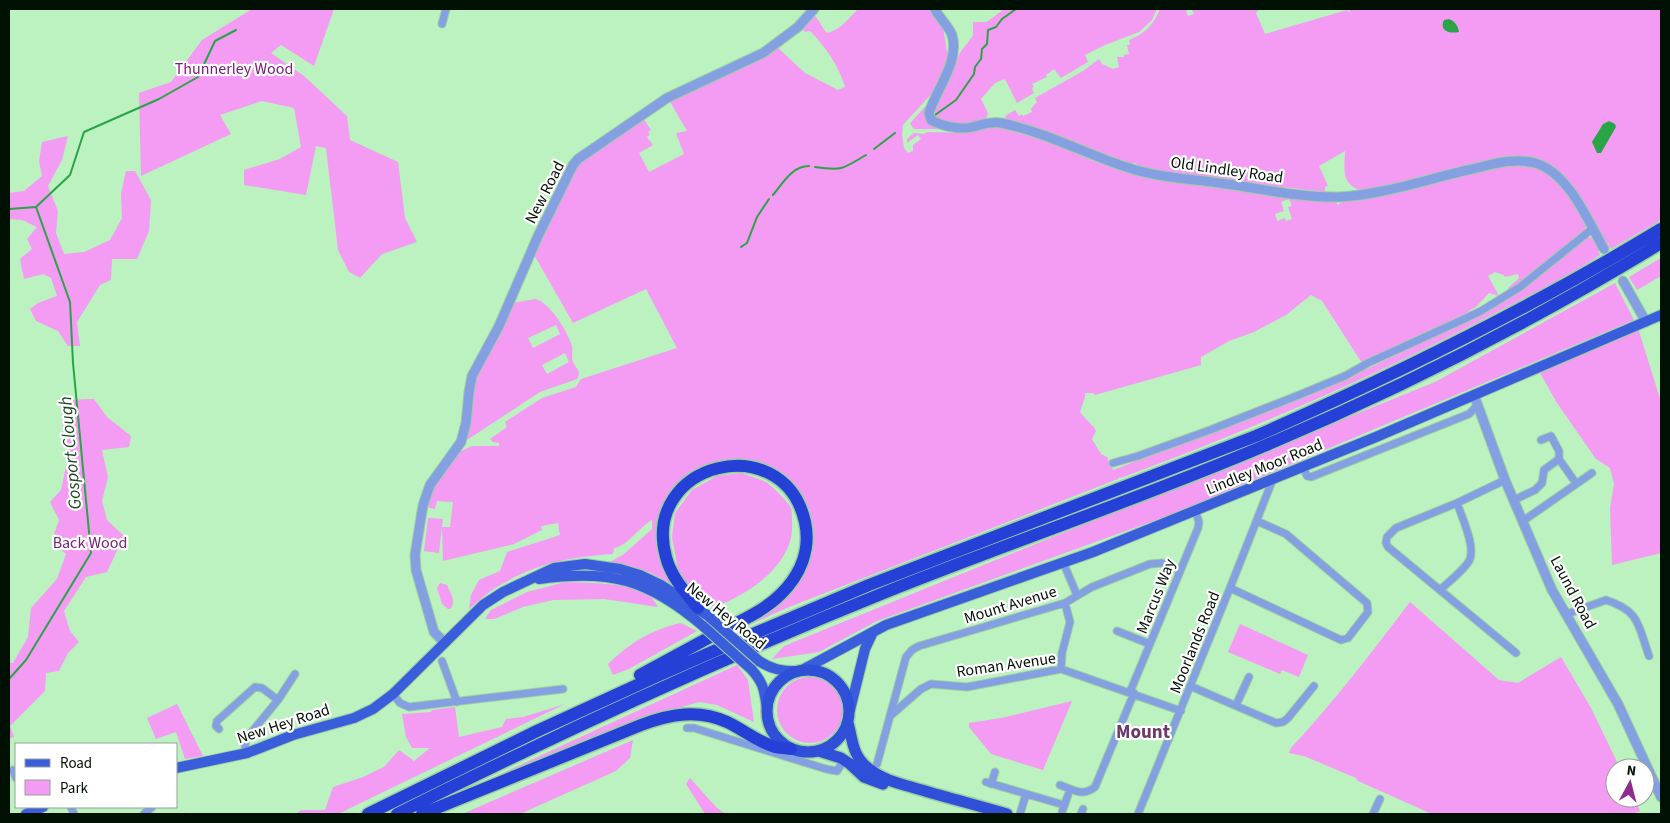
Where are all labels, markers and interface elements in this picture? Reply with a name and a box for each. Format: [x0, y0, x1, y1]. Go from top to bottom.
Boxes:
park label: Thunnerley Wood [175, 58, 293, 80]
street label: Old Lindley Road [1169, 151, 1284, 189]
street label: New Road [520, 157, 570, 227]
water label: Gosport Clough [53, 395, 88, 511]
street label: Lindley Moor Road [1203, 433, 1326, 500]
park label: Back Wood [53, 532, 127, 554]
street label: Laund Road [1545, 552, 1602, 633]
street label: Marcus Way [1131, 555, 1181, 637]
street label: New Hey Road [682, 577, 771, 655]
street label: Mount Avenue [961, 580, 1059, 629]
street label: Moorlands Road [1164, 588, 1225, 697]
street label: Roman Avenue [955, 647, 1057, 683]
street label: New Hey Road [234, 699, 333, 749]
district label: Mount [1116, 719, 1170, 746]
legend [15, 743, 178, 808]
text: Road [60, 753, 92, 774]
north arrow [1605, 758, 1655, 808]
text: N [1626, 761, 1637, 782]
text: Park [60, 778, 89, 799]

